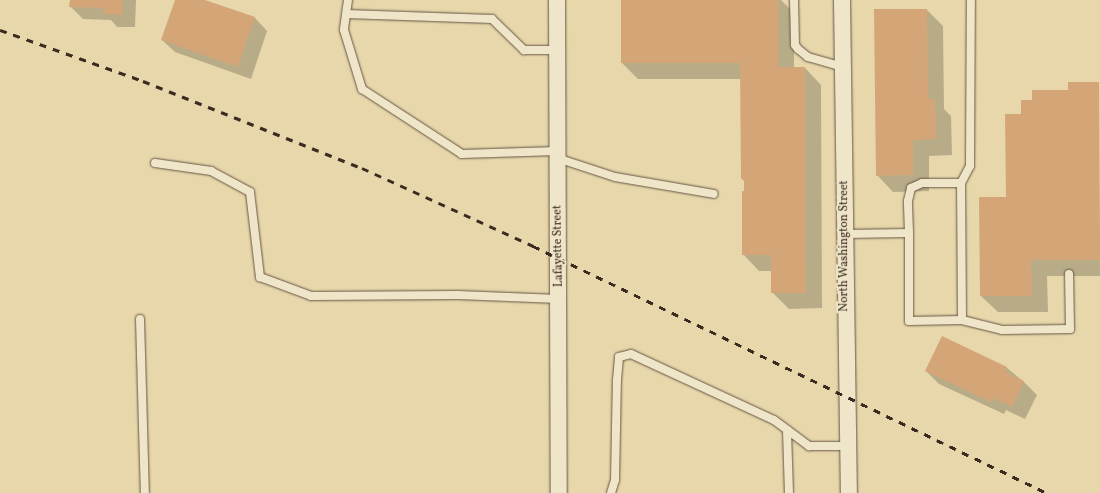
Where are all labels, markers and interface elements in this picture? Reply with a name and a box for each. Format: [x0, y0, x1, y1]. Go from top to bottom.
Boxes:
street label: North Washington Street [838, 180, 852, 312]
street label: Lafayette Street [551, 205, 567, 287]

